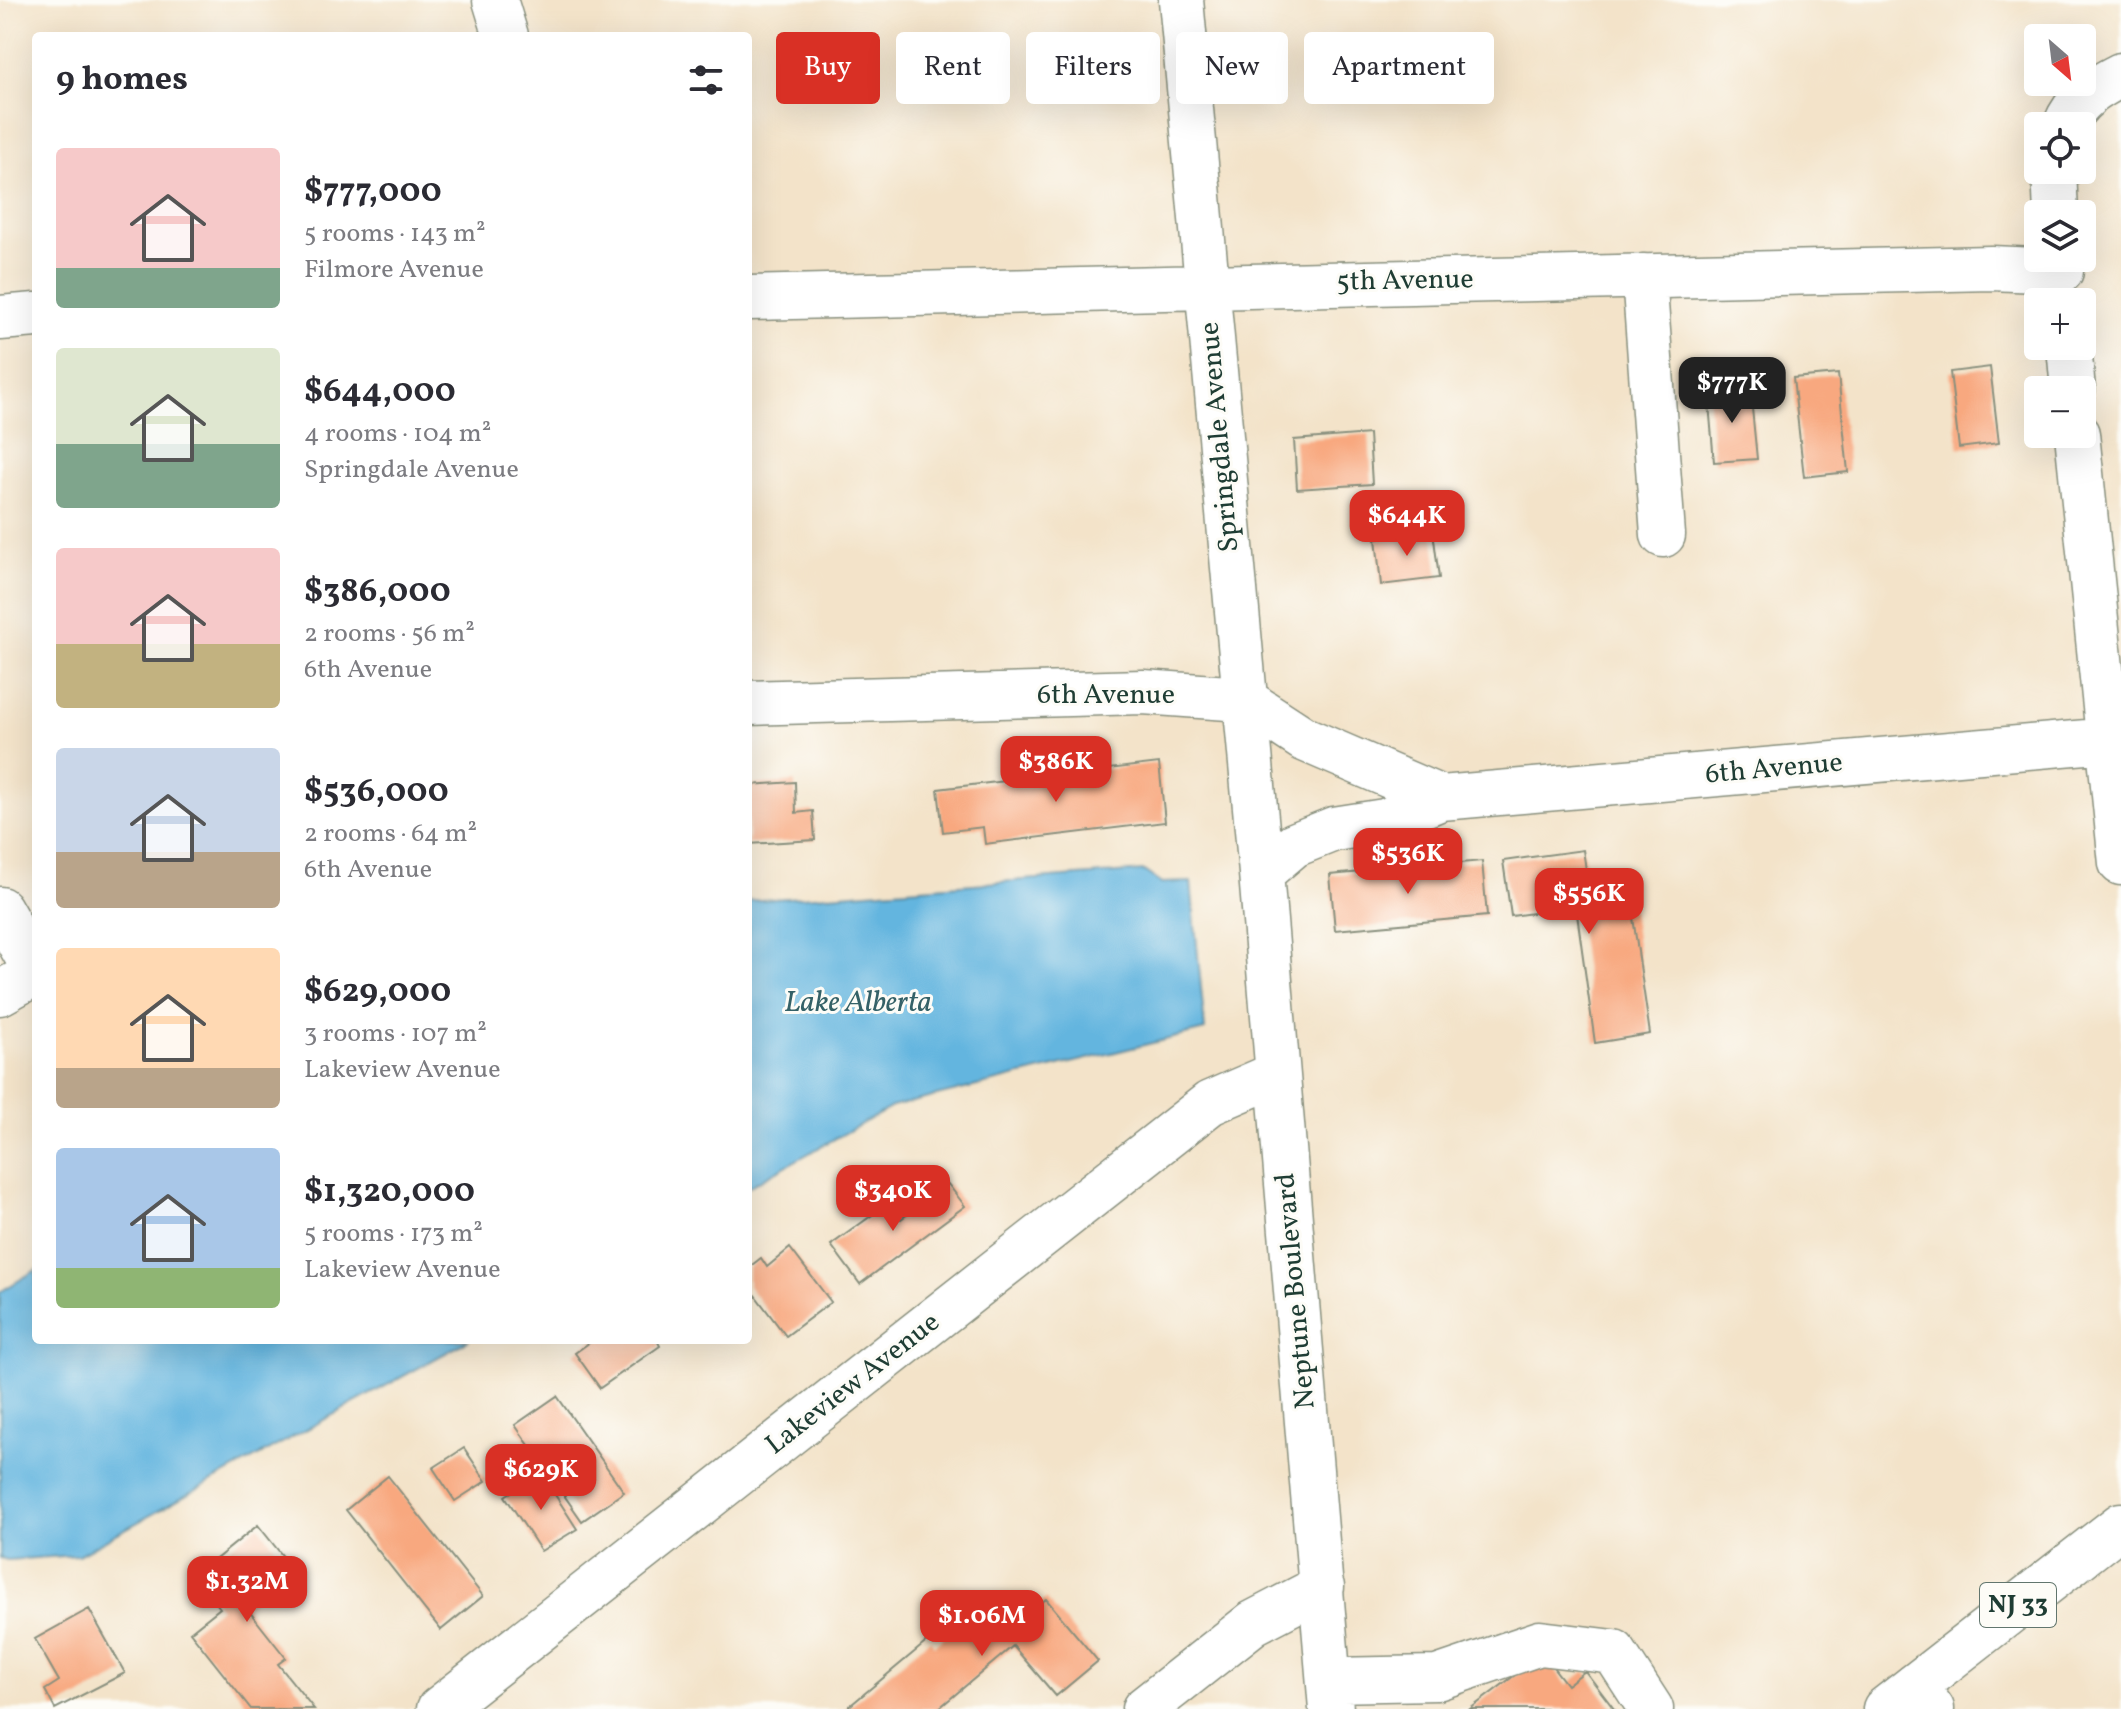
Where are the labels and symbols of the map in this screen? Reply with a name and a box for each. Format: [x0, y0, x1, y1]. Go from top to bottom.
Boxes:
north arrow [2024, 24, 2096, 96]
street label: 5th Avenue [1336, 260, 1474, 302]
street label: Springdale Avenue [1190, 320, 1250, 554]
pin: $777K [1676, 357, 1788, 425]
pin: $644K [1351, 490, 1463, 558]
street label: 6th Avenue [1037, 676, 1175, 715]
pin: $386K [1000, 736, 1112, 804]
street label: 6th Avenue [1704, 744, 1844, 794]
pin: $536K [1352, 828, 1464, 896]
pin: $556K [1533, 868, 1645, 936]
water label: Lake Alberta [784, 982, 932, 1024]
pin: $340K [837, 1165, 949, 1233]
street label: Neptune Boulevard [1266, 1171, 1326, 1411]
street label: Lakeview Avenue [758, 1303, 948, 1465]
pin: $629K [485, 1444, 597, 1512]
pin: $1.32M [182, 1556, 312, 1624]
road number: NJ 33 [1980, 1583, 2056, 1627]
pin: $1.06M [917, 1590, 1047, 1658]

